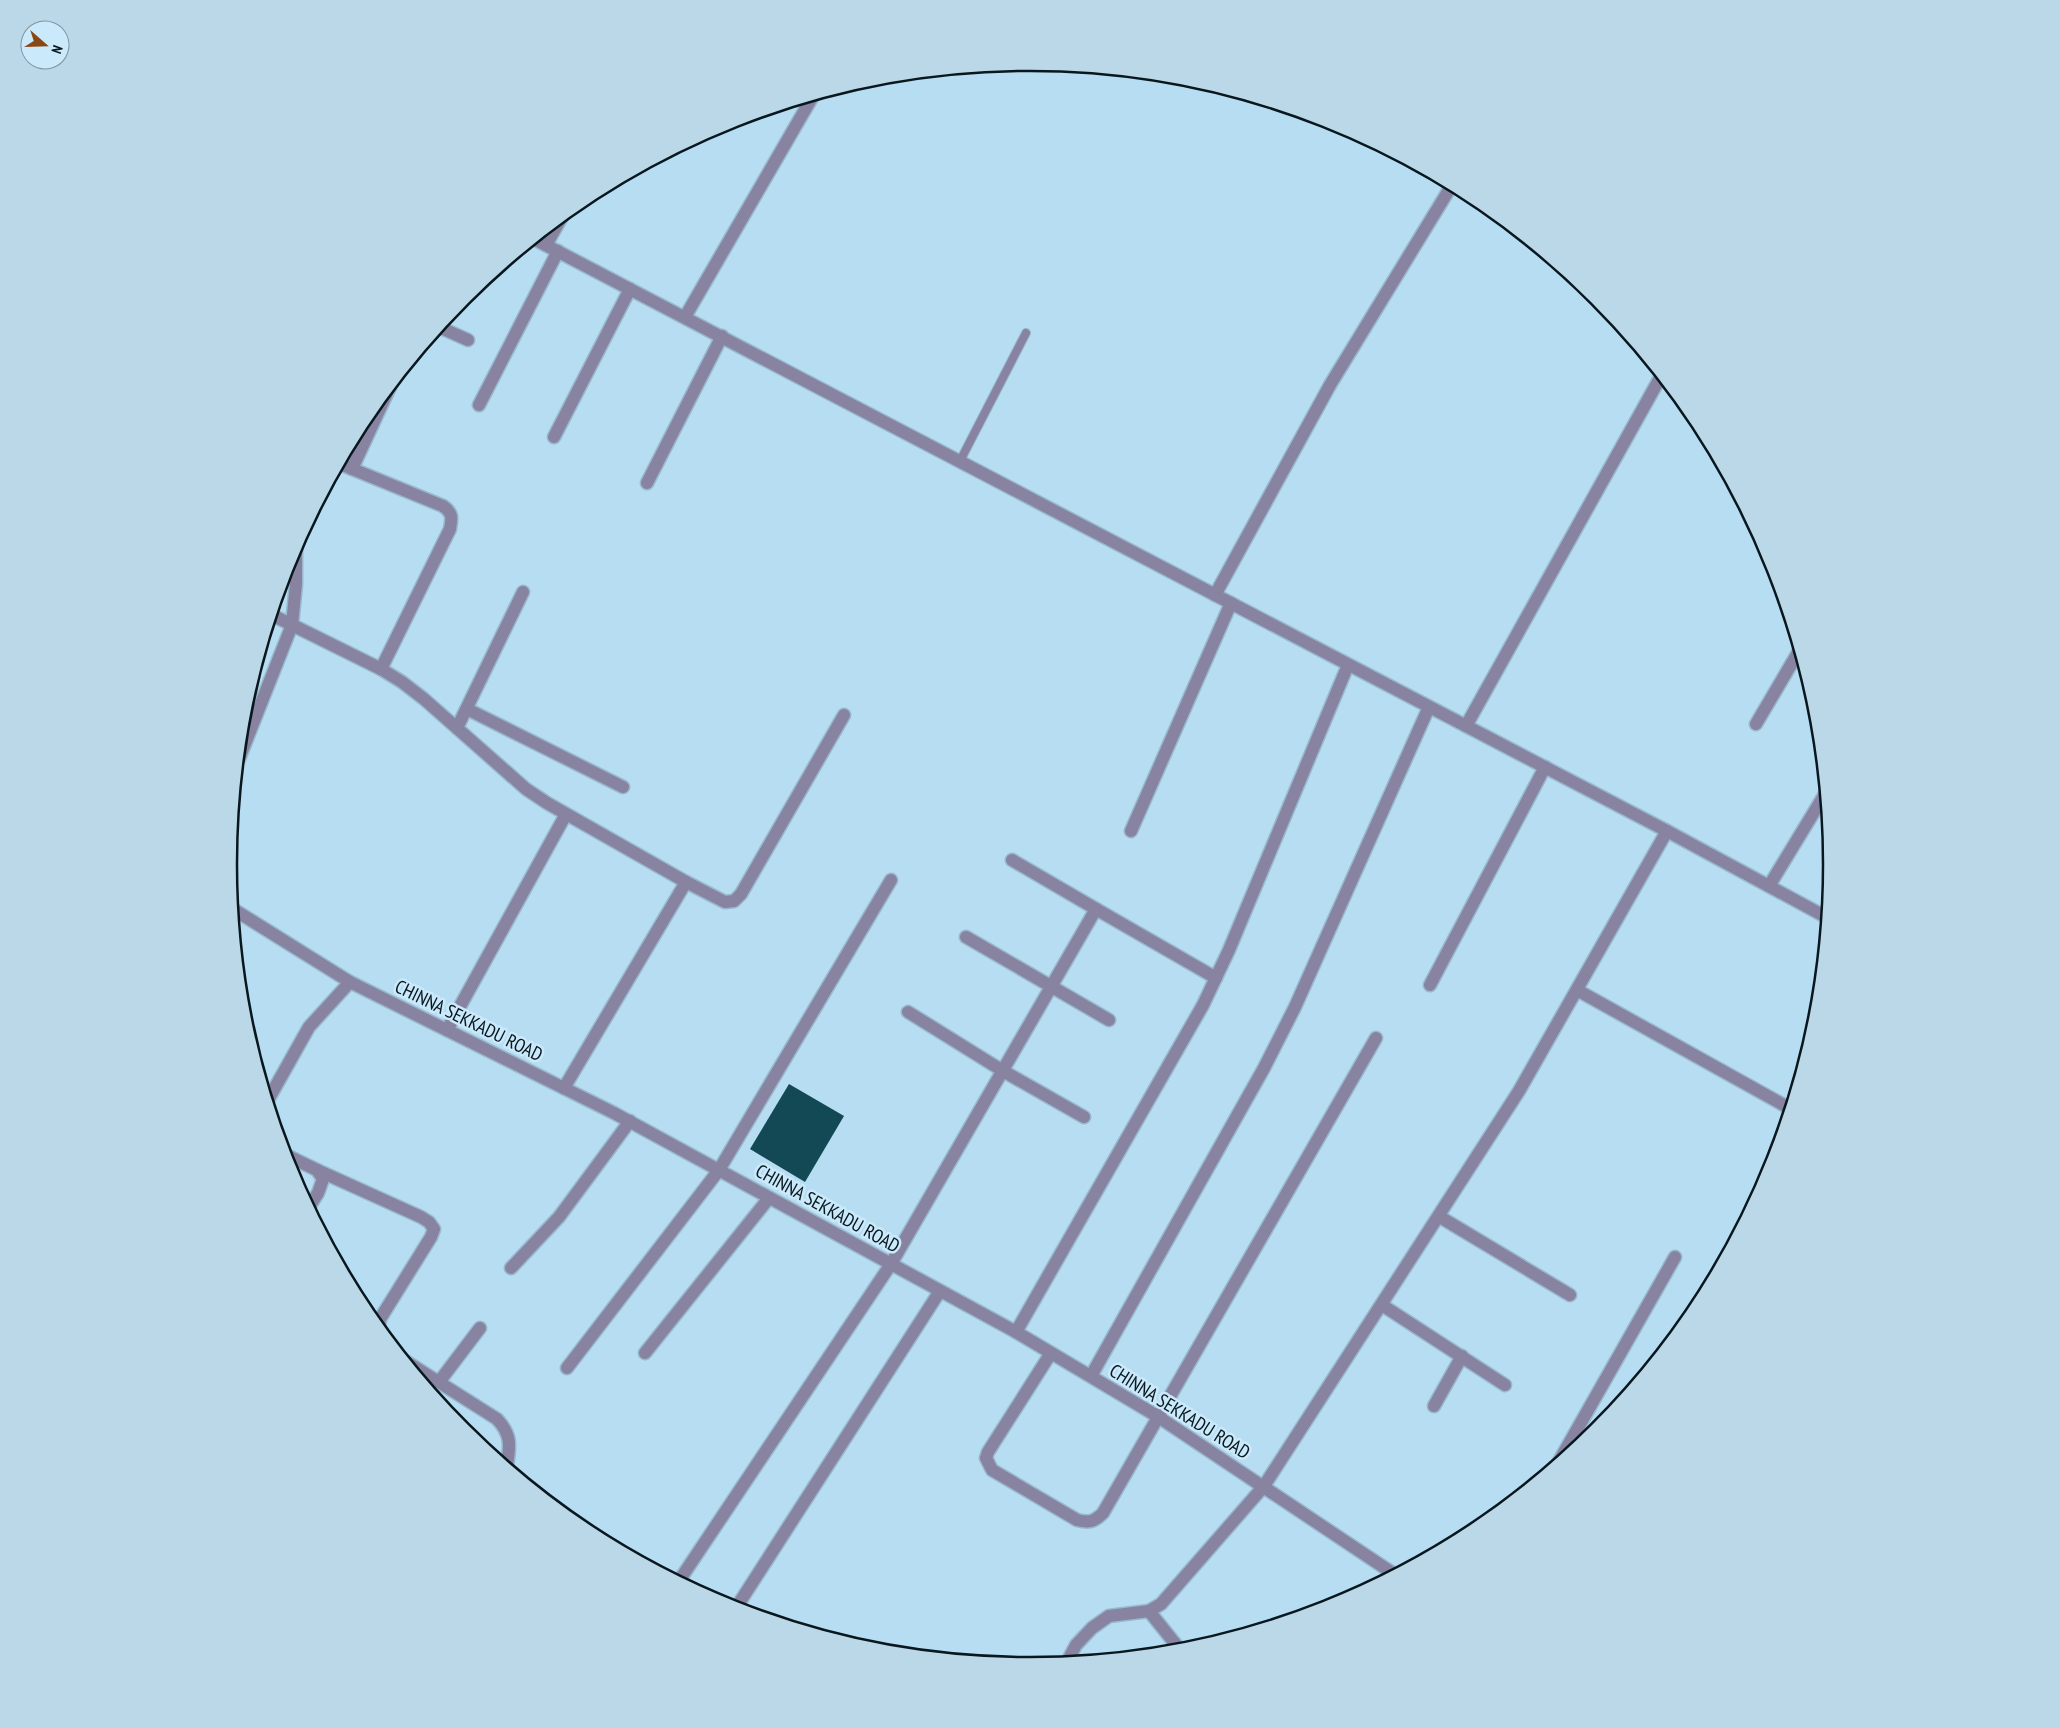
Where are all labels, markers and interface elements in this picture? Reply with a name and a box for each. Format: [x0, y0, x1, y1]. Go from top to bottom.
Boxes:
north arrow [20, 20, 70, 70]
text: N [47, 43, 67, 56]
street label: CHINNA SEKKADU ROAD [391, 974, 547, 1066]
street label: CHINNA SEKKADU ROAD [752, 1158, 904, 1258]
street label: CHINNA SEKKADU ROAD [1105, 1358, 1255, 1464]

